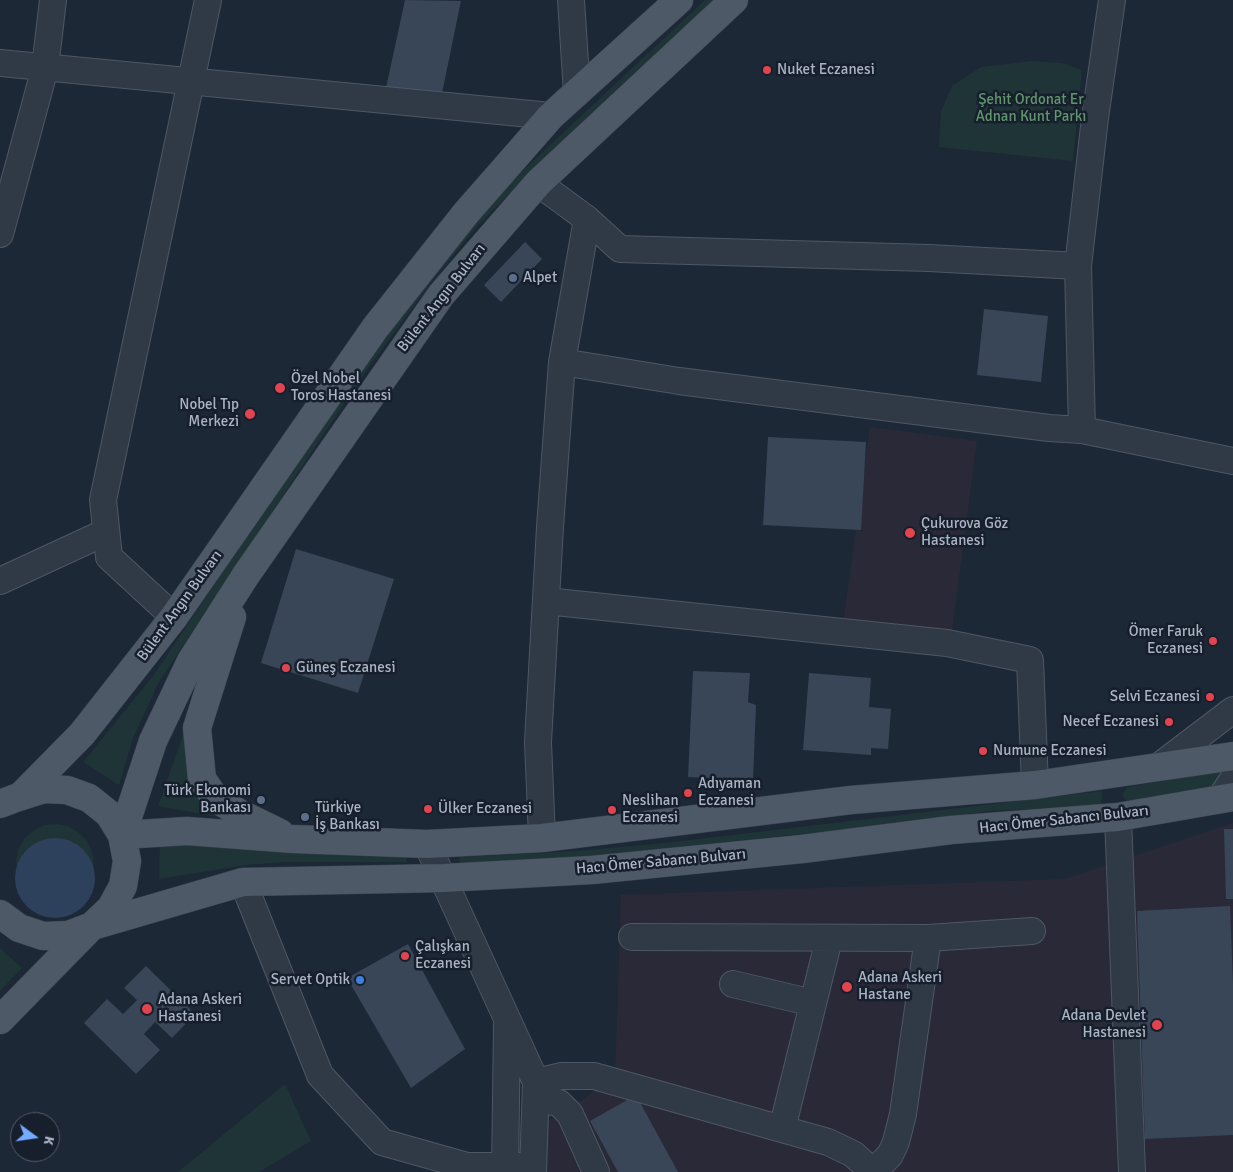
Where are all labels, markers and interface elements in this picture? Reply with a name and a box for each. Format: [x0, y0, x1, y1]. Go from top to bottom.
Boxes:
place label: Nuket Eczanesi [777, 61, 875, 79]
marker: Nuket Eczanesi [761, 64, 773, 76]
park label: Şehit Ordonat Er Adnan Kunt Parkı [976, 91, 1086, 126]
street label: Bülent Angın Bulvarı [394, 240, 490, 356]
place label: Alpet [523, 269, 557, 287]
marker: Alpet [507, 272, 519, 284]
place label: Özel Nobel Toros Hastanesi [291, 370, 391, 405]
marker: Özel Nobel Toros Hastanesi [273, 381, 287, 395]
place label: Nobel Tıp Merkezi [179, 396, 239, 431]
marker: Nobel Tıp Merkezi [243, 407, 257, 421]
place label: Çukurova Göz Hastanesi [921, 515, 1008, 550]
marker: Çukurova Göz Hastanesi [903, 526, 917, 540]
street label: Bülent Angın Bulvarı [134, 547, 226, 665]
place label: Ömer Faruk Eczanesi [1129, 623, 1203, 658]
marker: Ömer Faruk Eczanesi [1207, 635, 1219, 647]
place label: Güneş Eczanesi [296, 659, 395, 677]
marker: Güneş Eczanesi [280, 662, 292, 674]
place label: Selvi Eczanesi [1110, 688, 1200, 706]
marker: Selvi Eczanesi [1204, 691, 1216, 703]
place label: Necef Eczanesi [1062, 713, 1159, 731]
marker: Necef Eczanesi [1163, 716, 1175, 728]
place label: Numune Eczanesi [993, 742, 1107, 760]
marker: Numune Eczanesi [977, 745, 989, 757]
place label: Adıyaman Eczanesi [698, 775, 761, 810]
place label: Türk Ekonomi Bankası [164, 782, 251, 817]
marker: Adıyaman Eczanesi [682, 787, 694, 799]
place label: Neslihan Eczanesi [622, 792, 679, 827]
marker: Türk Ekonomi Bankası [255, 794, 267, 806]
place label: Türkiye İş Bankası [315, 799, 380, 834]
place label: Ülker Eczanesi [438, 800, 532, 818]
street label: Hacı Ömer Sabancı Bulvarı [978, 802, 1150, 838]
marker: Ülker Eczanesi [422, 803, 434, 815]
marker: Neslihan Eczanesi [606, 804, 618, 816]
marker: Türkiye İş Bankası [299, 811, 311, 823]
street label: Hacı Ömer Sabancı Bulvarı [575, 846, 747, 878]
place label: Çalışkan Eczanesi [415, 938, 471, 973]
marker: Çalışkan Eczanesi [399, 950, 411, 962]
place label: Adana Askeri Hastane [858, 969, 942, 1004]
place label: Servet Optik [271, 971, 350, 989]
marker: Servet Optik [354, 974, 366, 986]
marker: Adana Askeri Hastane [840, 980, 854, 994]
place label: Adana Askeri Hastanesi [158, 991, 242, 1026]
marker: Adana Askeri Hastanesi [140, 1002, 154, 1016]
place label: Adana Devlet Hastanesi [1061, 1007, 1146, 1042]
marker: Adana Devlet Hastanesi [1150, 1018, 1164, 1032]
north arrow [10, 1112, 60, 1162]
text: K [40, 1134, 58, 1147]

